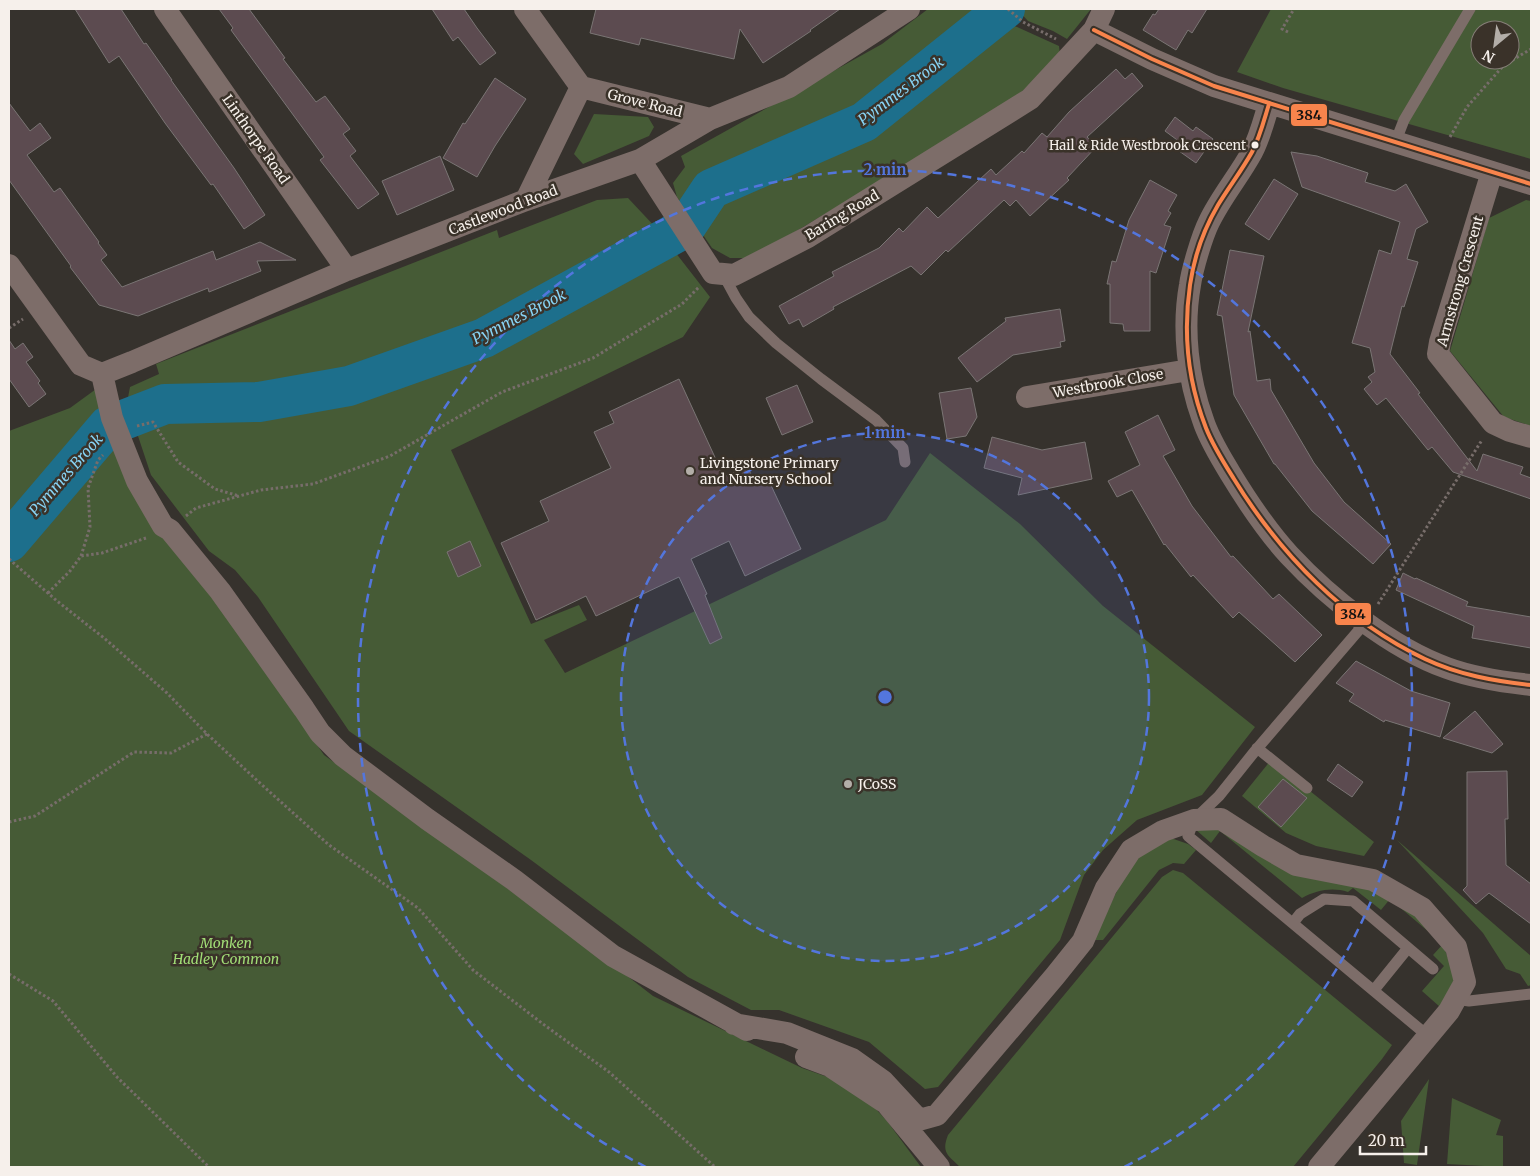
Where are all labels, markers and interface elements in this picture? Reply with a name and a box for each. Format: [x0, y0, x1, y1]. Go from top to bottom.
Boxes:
north arrow [1470, 20, 1520, 70]
text: N [1479, 46, 1498, 67]
water label: Pymmes Brook [854, 52, 948, 129]
street label: Grove Road [606, 85, 685, 121]
street label: Linthorpe Road [219, 91, 294, 188]
line badge: 384 [1290, 103, 1328, 127]
text: 384 [1296, 106, 1322, 124]
place label: Hail & Ride Westbrook Crescent [1049, 137, 1246, 154]
marker: Hail & Ride Westbrook Crescent [1250, 140, 1260, 150]
text: 2 min [864, 160, 906, 179]
street label: Castlewood Road [446, 181, 561, 239]
street label: Baring Road [802, 186, 883, 244]
street label: Armstrong Crescent [1432, 213, 1487, 350]
water label: Pymmes Brook [469, 284, 570, 348]
street label: Westbrook Close [1050, 364, 1165, 402]
text: 1 min [865, 423, 905, 442]
water label: Pymmes Brook [25, 429, 107, 520]
place label: Livingstone Primary and Nursery School [700, 454, 840, 488]
marker: Livingstone Primary and Nursery School [684, 465, 696, 477]
line badge: 384 [1334, 602, 1372, 626]
text: 384 [1340, 605, 1366, 623]
centre of rings [876, 688, 894, 706]
place label: JCoSS [857, 775, 896, 793]
marker: JCoSS [842, 778, 854, 790]
park label: Monken Hadley Common [172, 934, 279, 968]
scale bar [1360, 1124, 1426, 1156]
text: 20 m [1368, 1131, 1405, 1150]

